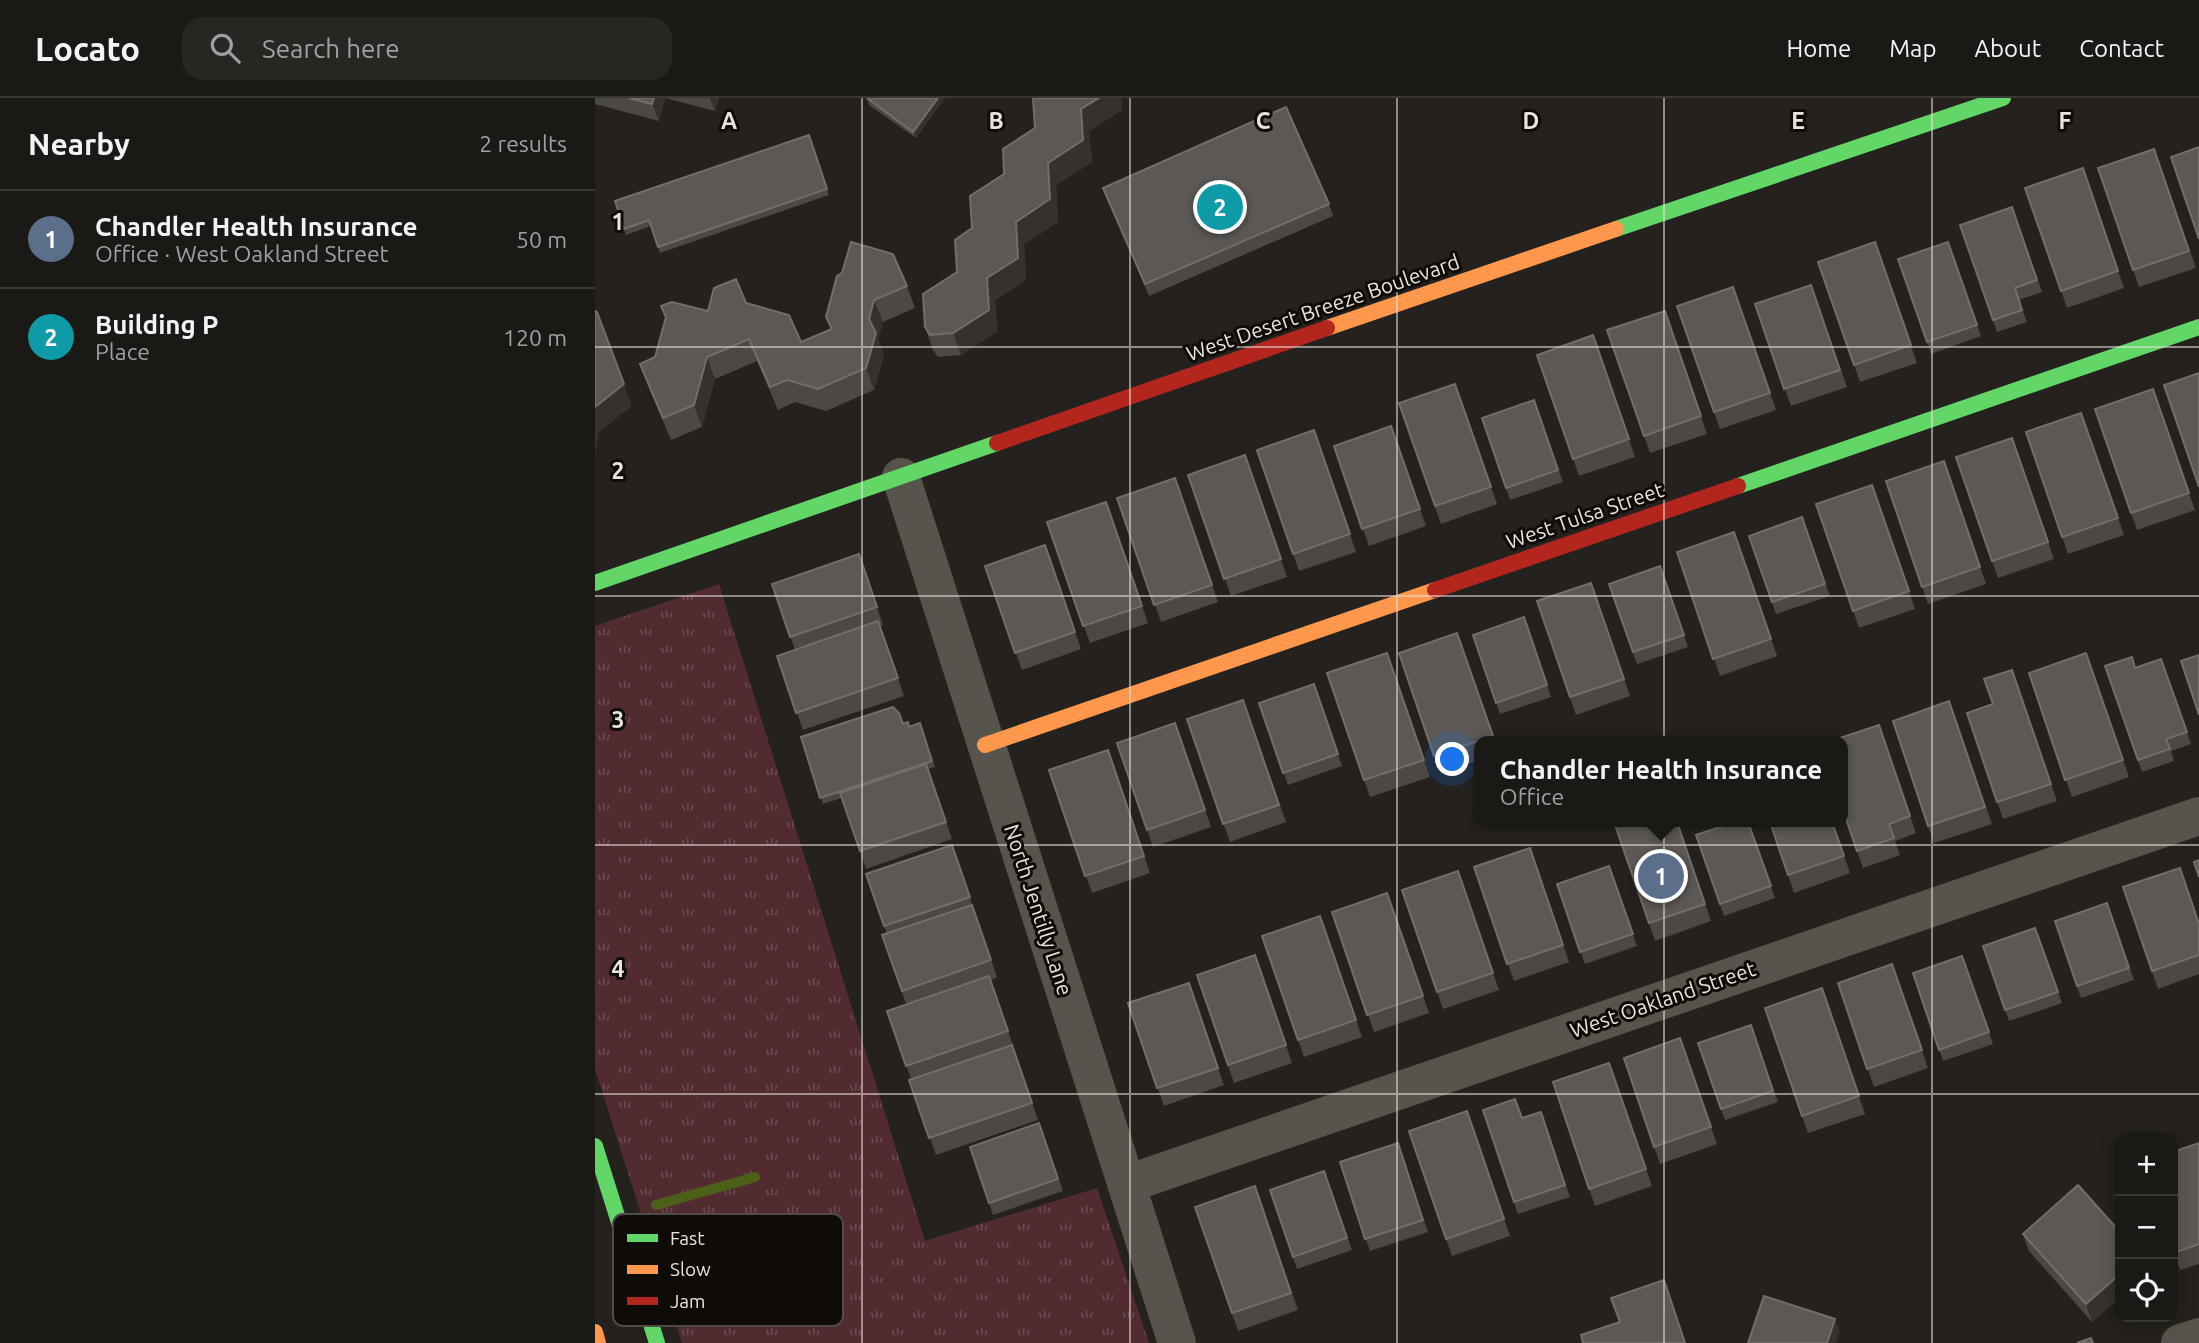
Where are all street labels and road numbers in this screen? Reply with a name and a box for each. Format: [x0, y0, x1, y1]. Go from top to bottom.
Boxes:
street label: West Desert Breeze Boulevard [1183, 249, 1462, 365]
street label: West Tulsa Street [1503, 477, 1666, 553]
street label: North Jentilly Lane [1000, 821, 1078, 998]
street label: West Oakland Street [1567, 956, 1759, 1042]

